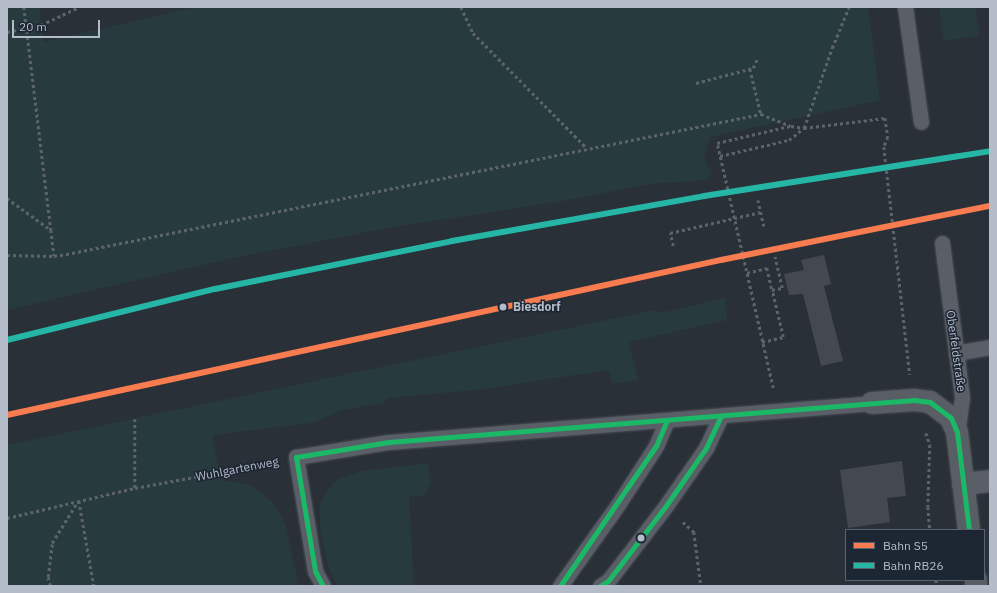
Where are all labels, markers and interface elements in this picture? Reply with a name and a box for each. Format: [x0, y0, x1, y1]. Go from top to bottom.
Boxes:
scale bar [14, 12, 102, 38]
text: 20 m [19, 19, 47, 34]
marker: Biesdorf [496, 300, 510, 314]
place label: Biesdorf [513, 300, 561, 314]
street label: Oberfeldstraße [943, 309, 969, 393]
street label: Wuhlgartenweg [194, 454, 280, 484]
legend [845, 529, 985, 581]
unlabelled marker [636, 533, 646, 543]
text: Bahn S5 [883, 538, 928, 553]
text: Bahn RB26 [883, 558, 944, 573]

